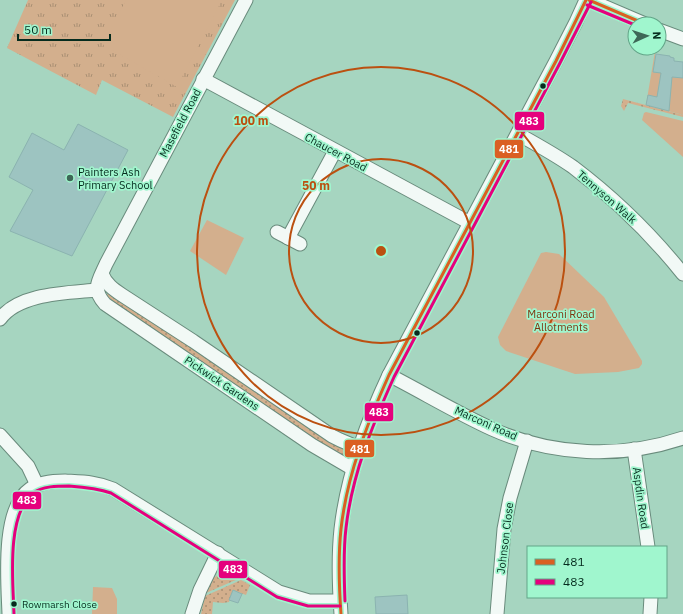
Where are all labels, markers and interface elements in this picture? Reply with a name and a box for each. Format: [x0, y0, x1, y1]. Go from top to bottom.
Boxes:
scale bar [18, 16, 110, 42]
north arrow [627, 16, 667, 56]
text: 50 m [24, 22, 52, 37]
text: N [650, 31, 664, 40]
unlabelled marker [538, 81, 548, 91]
street label: Masefield Road [156, 86, 204, 160]
line badge: 483 [514, 111, 545, 131]
text: 100 m [233, 113, 269, 128]
text: 483 [519, 114, 539, 128]
street label: Chaucer Road [302, 130, 370, 174]
line badge: 481 [494, 139, 524, 159]
text: 481 [499, 142, 519, 156]
place label: Painters Ash Primary School [78, 165, 153, 192]
street label: Tennyson Walk [574, 167, 640, 227]
marker: Painters Ash Primary School [65, 173, 75, 183]
text: 50 m [302, 178, 330, 193]
centre of rings [374, 244, 388, 258]
park label: Marconi Road Allotments [527, 307, 595, 334]
unlabelled marker [412, 328, 422, 338]
street label: Pickwick Gardens [182, 353, 262, 413]
line badge: 483 [364, 402, 394, 422]
street label: Marconi Road [452, 403, 520, 443]
text: 483 [369, 405, 389, 419]
line badge: 481 [344, 439, 375, 458]
text: 481 [350, 442, 370, 456]
street label: Aspdin Road [630, 466, 652, 530]
line badge: 483 [12, 491, 42, 510]
text: 483 [17, 493, 37, 507]
street label: Johnson Close [494, 501, 516, 575]
legend [527, 546, 667, 598]
text: 481 [563, 554, 585, 569]
line badge: 483 [218, 560, 248, 579]
text: 483 [223, 562, 243, 576]
text: 483 [563, 574, 585, 589]
place label: Rowmarsh Close [22, 598, 98, 611]
marker: Rowmarsh Close [9, 599, 19, 609]

